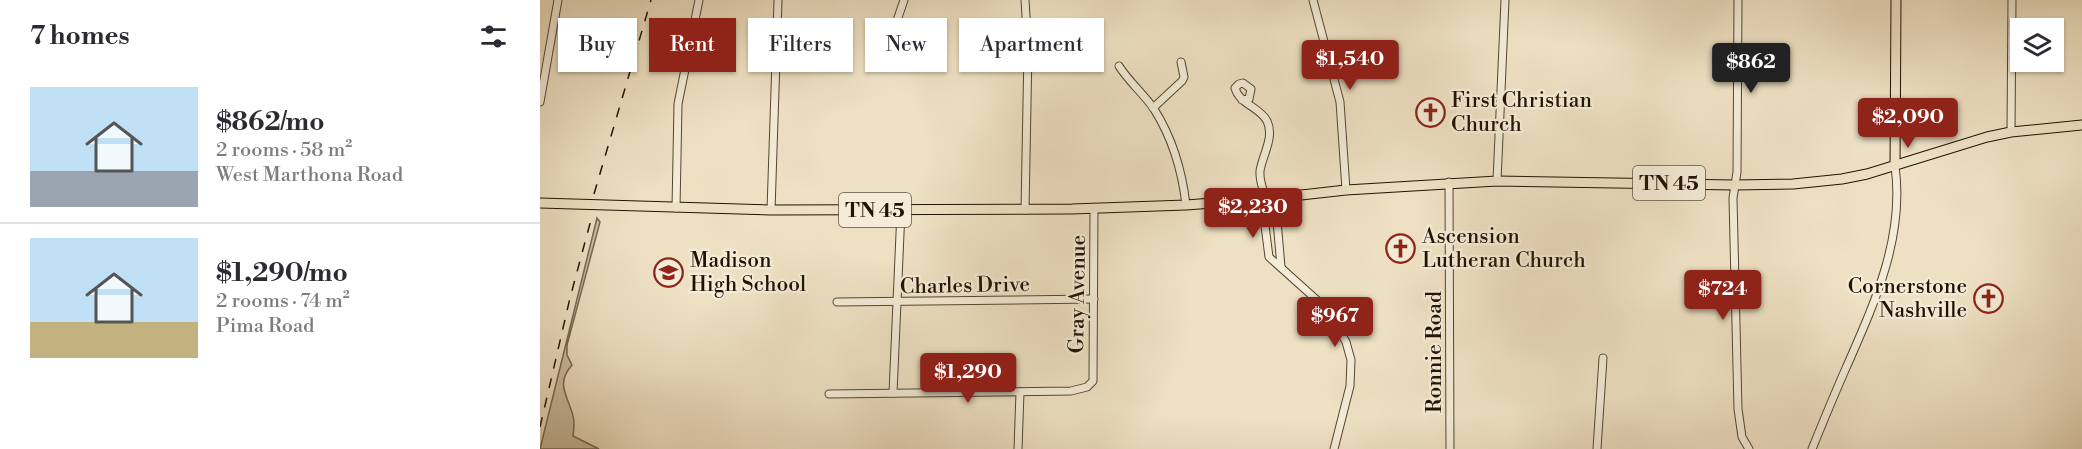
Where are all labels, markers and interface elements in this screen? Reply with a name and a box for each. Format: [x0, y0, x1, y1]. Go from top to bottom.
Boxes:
chip: Buy [558, 18, 637, 72]
chip: Rent [649, 18, 736, 72]
chip: Filters [748, 18, 853, 72]
chip: New [865, 18, 947, 72]
chip: Apartment [959, 18, 1104, 72]
map controls [2010, 18, 2064, 72]
button: layers [2010, 18, 2064, 72]
text: 7 homes [30, 20, 130, 52]
icon: filters [477, 20, 510, 53]
pin: $1,540 [1301, 40, 1399, 91]
pin: $862 [1715, 43, 1787, 94]
text: $1,540 [1316, 47, 1384, 72]
text: $862 [1726, 50, 1776, 75]
place label: First Christian Church [1451, 88, 1592, 138]
church icon: First Christian Church [1414, 96, 1446, 128]
pin: $2,090 [1859, 98, 1957, 149]
text: $2,090 [1872, 105, 1944, 130]
text: $862/mo [216, 106, 325, 138]
icon: home [78, 111, 150, 183]
text: 2 rooms · 58 m² [216, 138, 352, 163]
text: West Marthona Road [216, 163, 403, 188]
road number: TN 45 [1633, 166, 1705, 200]
pin: $2,230 [1204, 188, 1302, 239]
road number: TN 45 [839, 193, 911, 227]
text: $2,230 [1218, 195, 1288, 220]
place label: Ascension Lutheran Church [1421, 224, 1586, 274]
church icon: Ascension Lutheran Church [1385, 232, 1417, 264]
street label: Gray Avenue [1064, 234, 1092, 354]
place label: Madison High School [690, 248, 806, 298]
school or university icon: Madison High School [653, 256, 685, 288]
text: $1,290/mo [216, 257, 348, 289]
icon: home [78, 262, 150, 334]
pin: $724 [1687, 270, 1759, 321]
street label: Charles Drive [900, 272, 1030, 300]
place label: Cornerstone Nashville [1848, 274, 1967, 324]
text: $724 [1698, 277, 1748, 302]
church icon: Cornerstone Nashville [1972, 282, 2004, 314]
text: 2 rooms · 74 m² [216, 289, 350, 314]
street label: Ronnie Road [1422, 291, 1448, 413]
pin: $967 [1299, 297, 1371, 348]
text: $967 [1311, 304, 1359, 329]
text: Pima Road [216, 314, 314, 339]
pin: $1,290 [919, 353, 1017, 404]
text: $1,290 [934, 360, 1002, 385]

